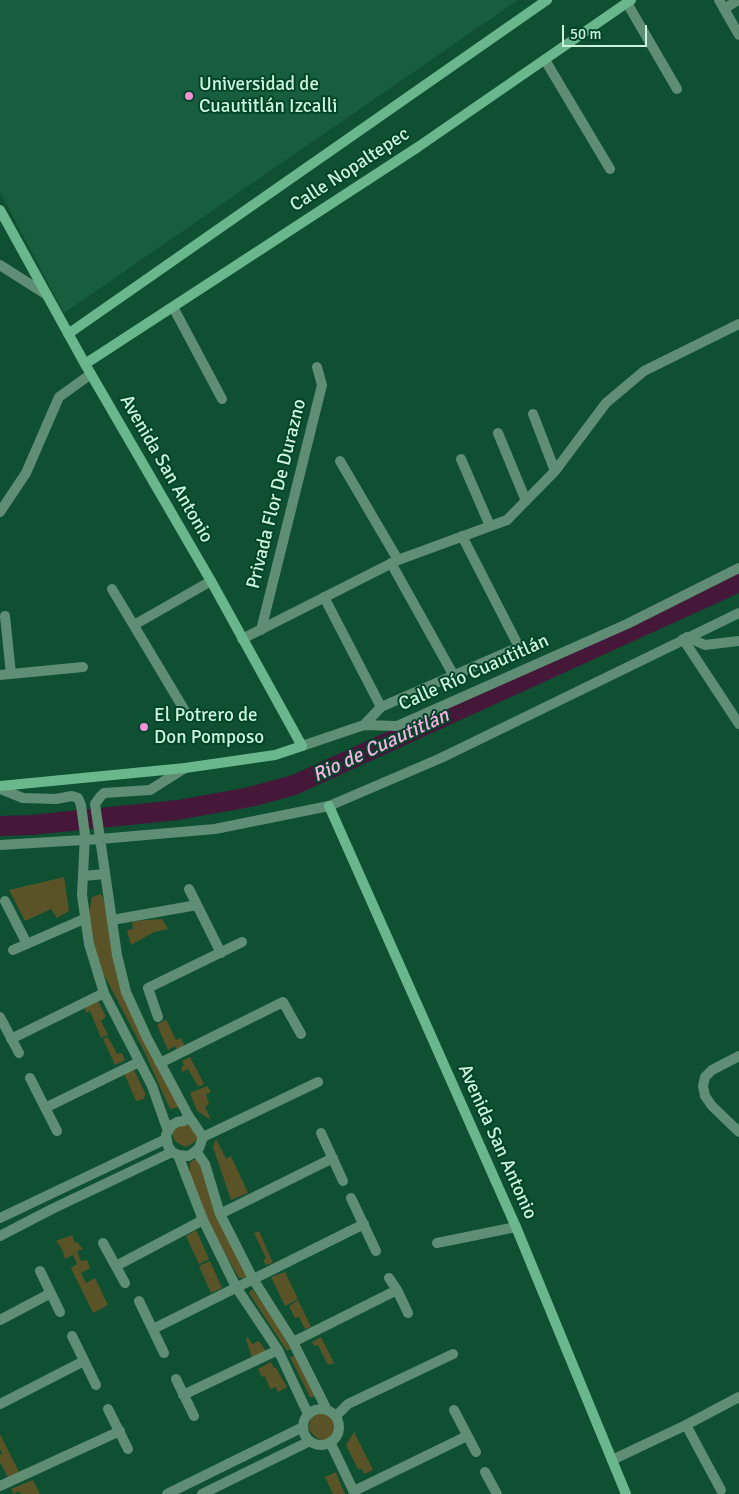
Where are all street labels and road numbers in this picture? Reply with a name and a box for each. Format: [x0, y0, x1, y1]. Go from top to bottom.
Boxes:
street label: Calle Nopaltepec [286, 123, 414, 217]
street label: Avenida San Antonio [114, 391, 218, 547]
street label: Privada Flor De Durazno [242, 397, 312, 591]
street label: Calle Río Cuautitlán [395, 630, 553, 716]
street label: Avenida San Antonio [453, 1061, 541, 1223]

